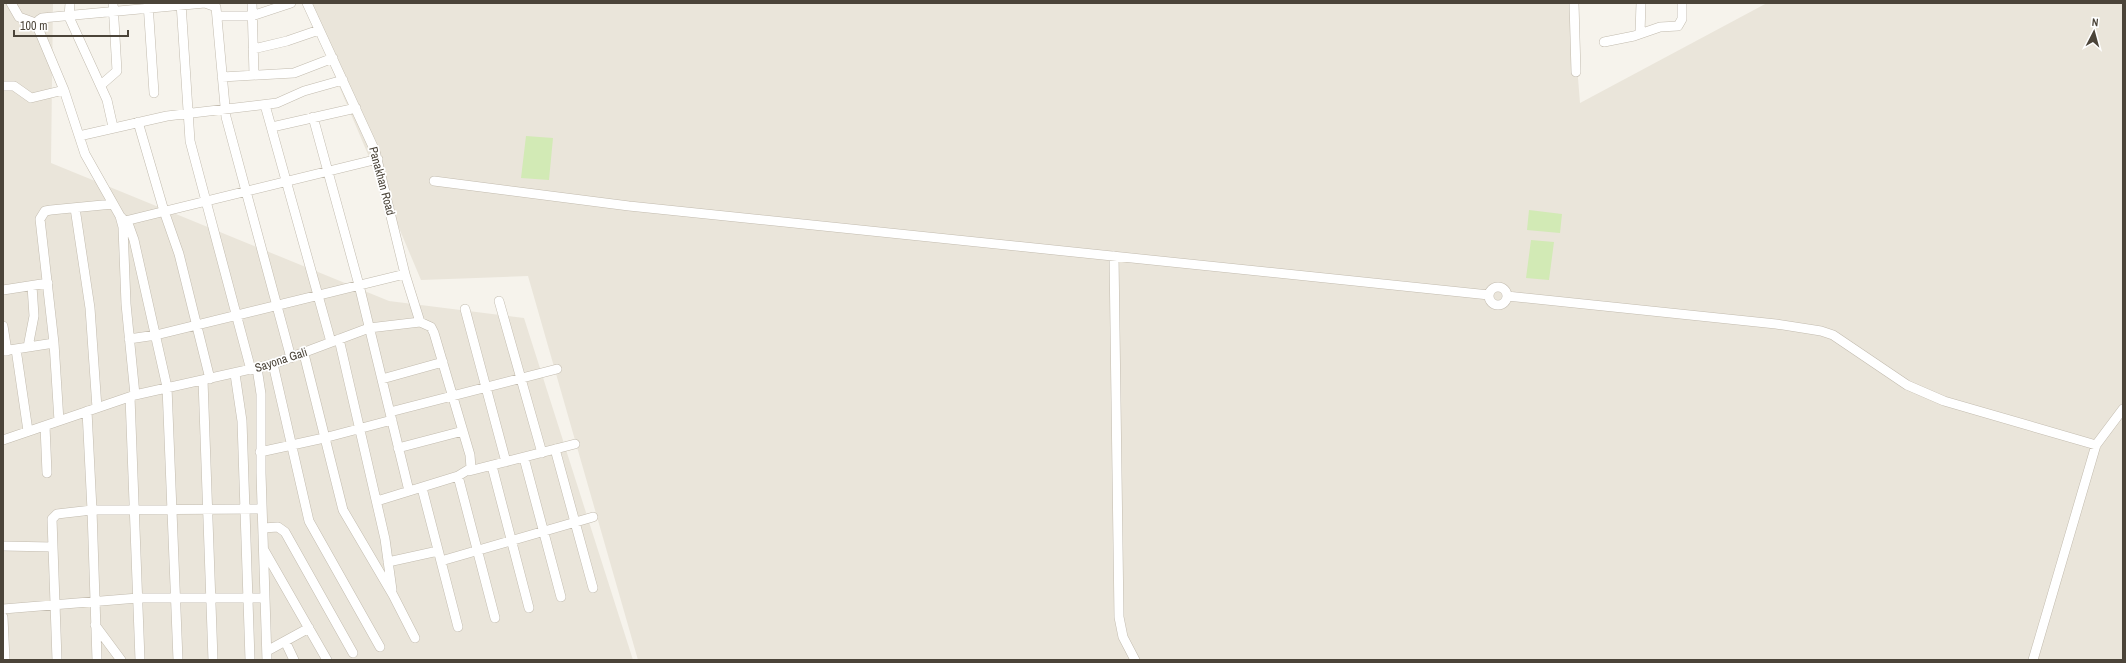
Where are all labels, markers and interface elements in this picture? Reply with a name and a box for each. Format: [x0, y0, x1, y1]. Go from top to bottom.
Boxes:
scale bar [14, 12, 128, 38]
north arrow [2074, 12, 2114, 52]
text: N [2091, 15, 2099, 29]
text: 100 m [20, 18, 47, 34]
street label: Panakhan Road [365, 145, 399, 217]
street label: Sayona Gali [253, 344, 309, 376]

